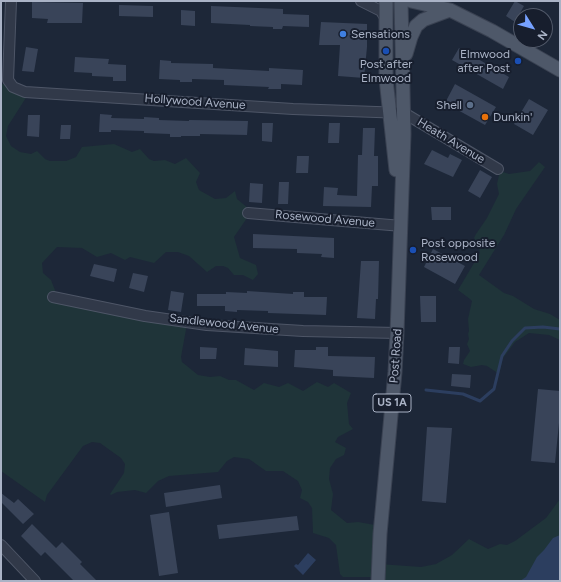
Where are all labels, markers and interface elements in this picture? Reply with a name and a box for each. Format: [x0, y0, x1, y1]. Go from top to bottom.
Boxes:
north arrow [513, 8, 553, 48]
place label: Sensations [351, 27, 410, 41]
text: N [534, 28, 550, 42]
marker: Sensations [338, 29, 348, 39]
marker: Post after Elmwood [381, 46, 391, 56]
place label: Elmwood after Post [457, 47, 510, 75]
marker: Elmwood after Post [513, 56, 523, 66]
place label: Post after Elmwood [360, 57, 412, 85]
street label: Hollywood Avenue [144, 91, 246, 113]
place label: Shell [436, 98, 462, 112]
marker: Shell [465, 100, 475, 110]
place label: Dunkin' [493, 110, 532, 124]
marker: Dunkin' [480, 112, 490, 122]
street label: Heath Avenue [415, 115, 487, 167]
street label: Rosewood Avenue [274, 207, 376, 231]
place label: Post opposite Rosewood [421, 236, 495, 264]
marker: Post opposite Rosewood [408, 245, 418, 255]
street label: Sandlewood Avenue [169, 311, 279, 337]
street label: Post Road [387, 328, 405, 384]
road number: US 1A [373, 394, 411, 412]

